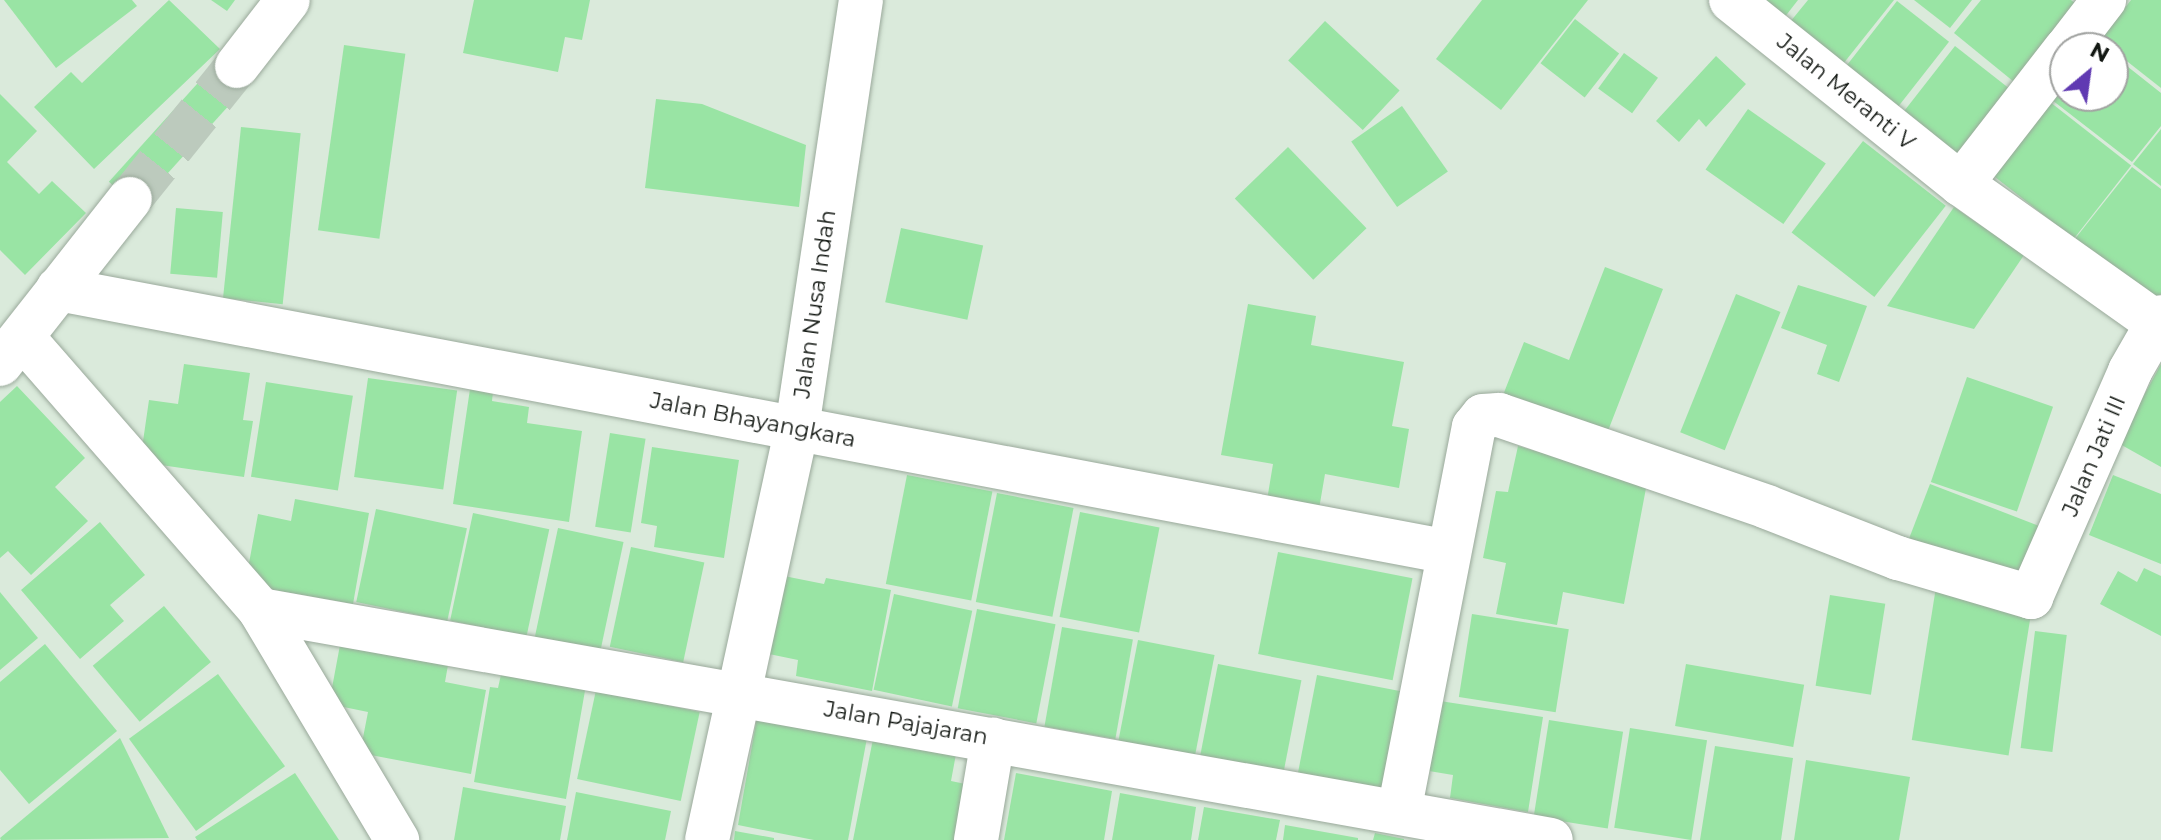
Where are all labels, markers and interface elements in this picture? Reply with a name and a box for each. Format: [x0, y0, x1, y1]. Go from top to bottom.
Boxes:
street label: Jalan Meranti V [1772, 28, 1920, 156]
north arrow [2049, 32, 2129, 112]
text: N [2086, 36, 2114, 68]
street label: Jalan Nusa Indah [789, 208, 841, 400]
street label: Jalan Bhayangkara [648, 387, 858, 453]
street label: Jalan Jati III [2057, 392, 2131, 520]
street label: Jalan Pajajaran [822, 696, 990, 750]

